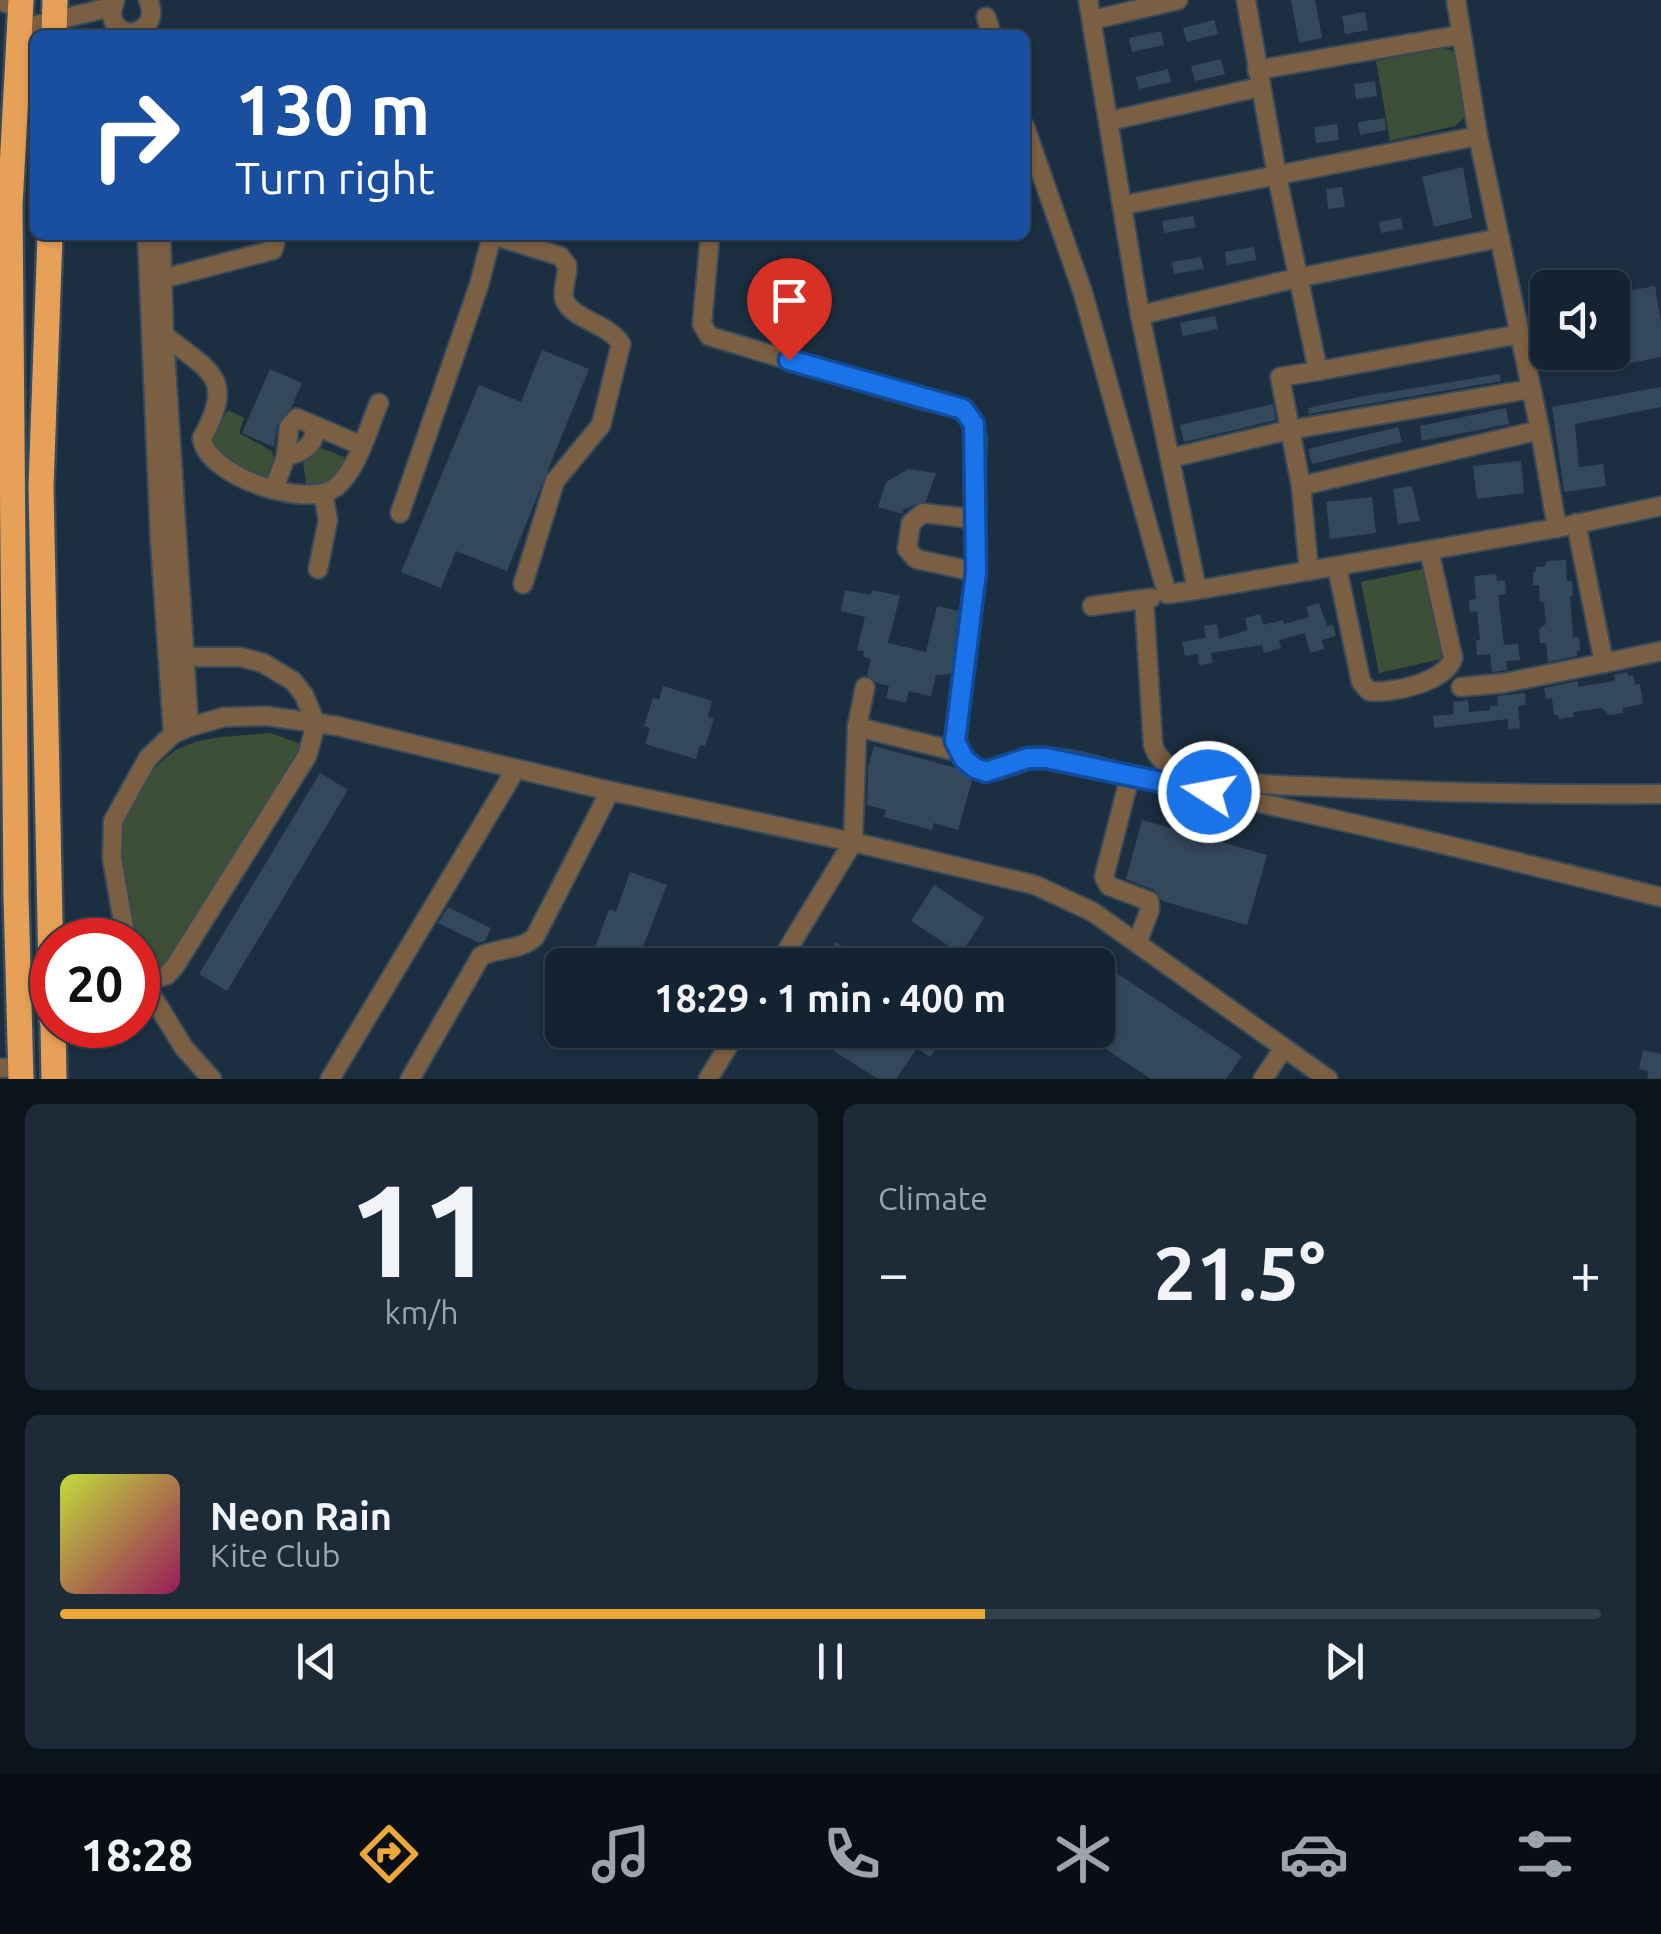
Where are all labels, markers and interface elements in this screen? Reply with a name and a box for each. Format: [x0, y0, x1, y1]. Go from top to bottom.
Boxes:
icon: right [70, 70, 200, 200]
text: 130 m [235, 70, 430, 148]
text: Turn right [235, 152, 435, 203]
pin [747, 258, 832, 361]
map controls [1530, 270, 1630, 370]
button: sound [1530, 270, 1630, 370]
icon: arrive [762, 273, 817, 328]
position arrow [1157, 740, 1261, 844]
speed limit sign: 20 [30, 918, 160, 1048]
text: 18:29 · 1 min · 400 m [654, 977, 1006, 1019]
text: 11 [348, 1156, 495, 1302]
text: Climate [878, 1180, 988, 1216]
text: 21.5° [1154, 1230, 1325, 1314]
text: − [878, 1242, 909, 1303]
text: + [1570, 1242, 1601, 1303]
text: km/h [385, 1294, 458, 1330]
text: Neon Rain [210, 1495, 392, 1537]
text: Kite Club [210, 1537, 340, 1573]
icon: previous [289, 1634, 344, 1689]
icon: pause [803, 1634, 858, 1689]
icon: next [1317, 1634, 1372, 1689]
icon: directions [354, 1819, 424, 1889]
icon: music [586, 1819, 656, 1889]
icon: phone [817, 1819, 887, 1889]
icon: climate [1048, 1819, 1118, 1889]
icon: car [1279, 1819, 1349, 1889]
icon: filters [1510, 1819, 1580, 1889]
text: 18:28 [81, 1829, 193, 1880]

